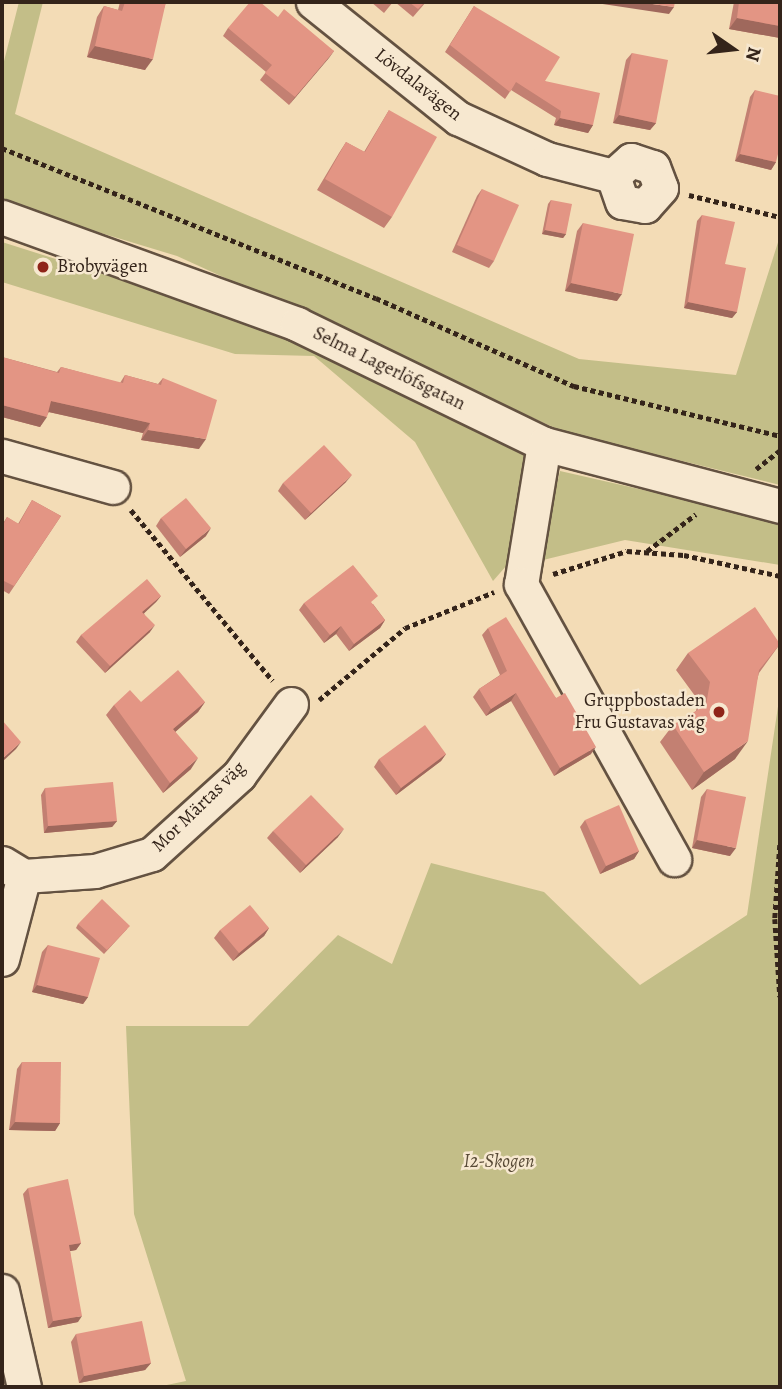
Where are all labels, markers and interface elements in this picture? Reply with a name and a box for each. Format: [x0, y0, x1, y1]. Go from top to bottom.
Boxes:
north arrow [698, 14, 768, 84]
street label: Lövdalavägen [370, 44, 466, 126]
text: N [739, 44, 768, 64]
place label: Brobyvägen [57, 256, 148, 278]
marker: Brobyvägen [35, 259, 51, 275]
street label: Selma Lagerlöfsgatan [309, 322, 469, 416]
place label: Gruppbostaden Fru Gustavas väg [574, 690, 705, 734]
marker: Gruppbostaden Fru Gustavas väg [711, 704, 727, 720]
street label: Mor Märtas väg [147, 757, 251, 857]
park label: I2-Skogen [463, 1151, 535, 1173]

